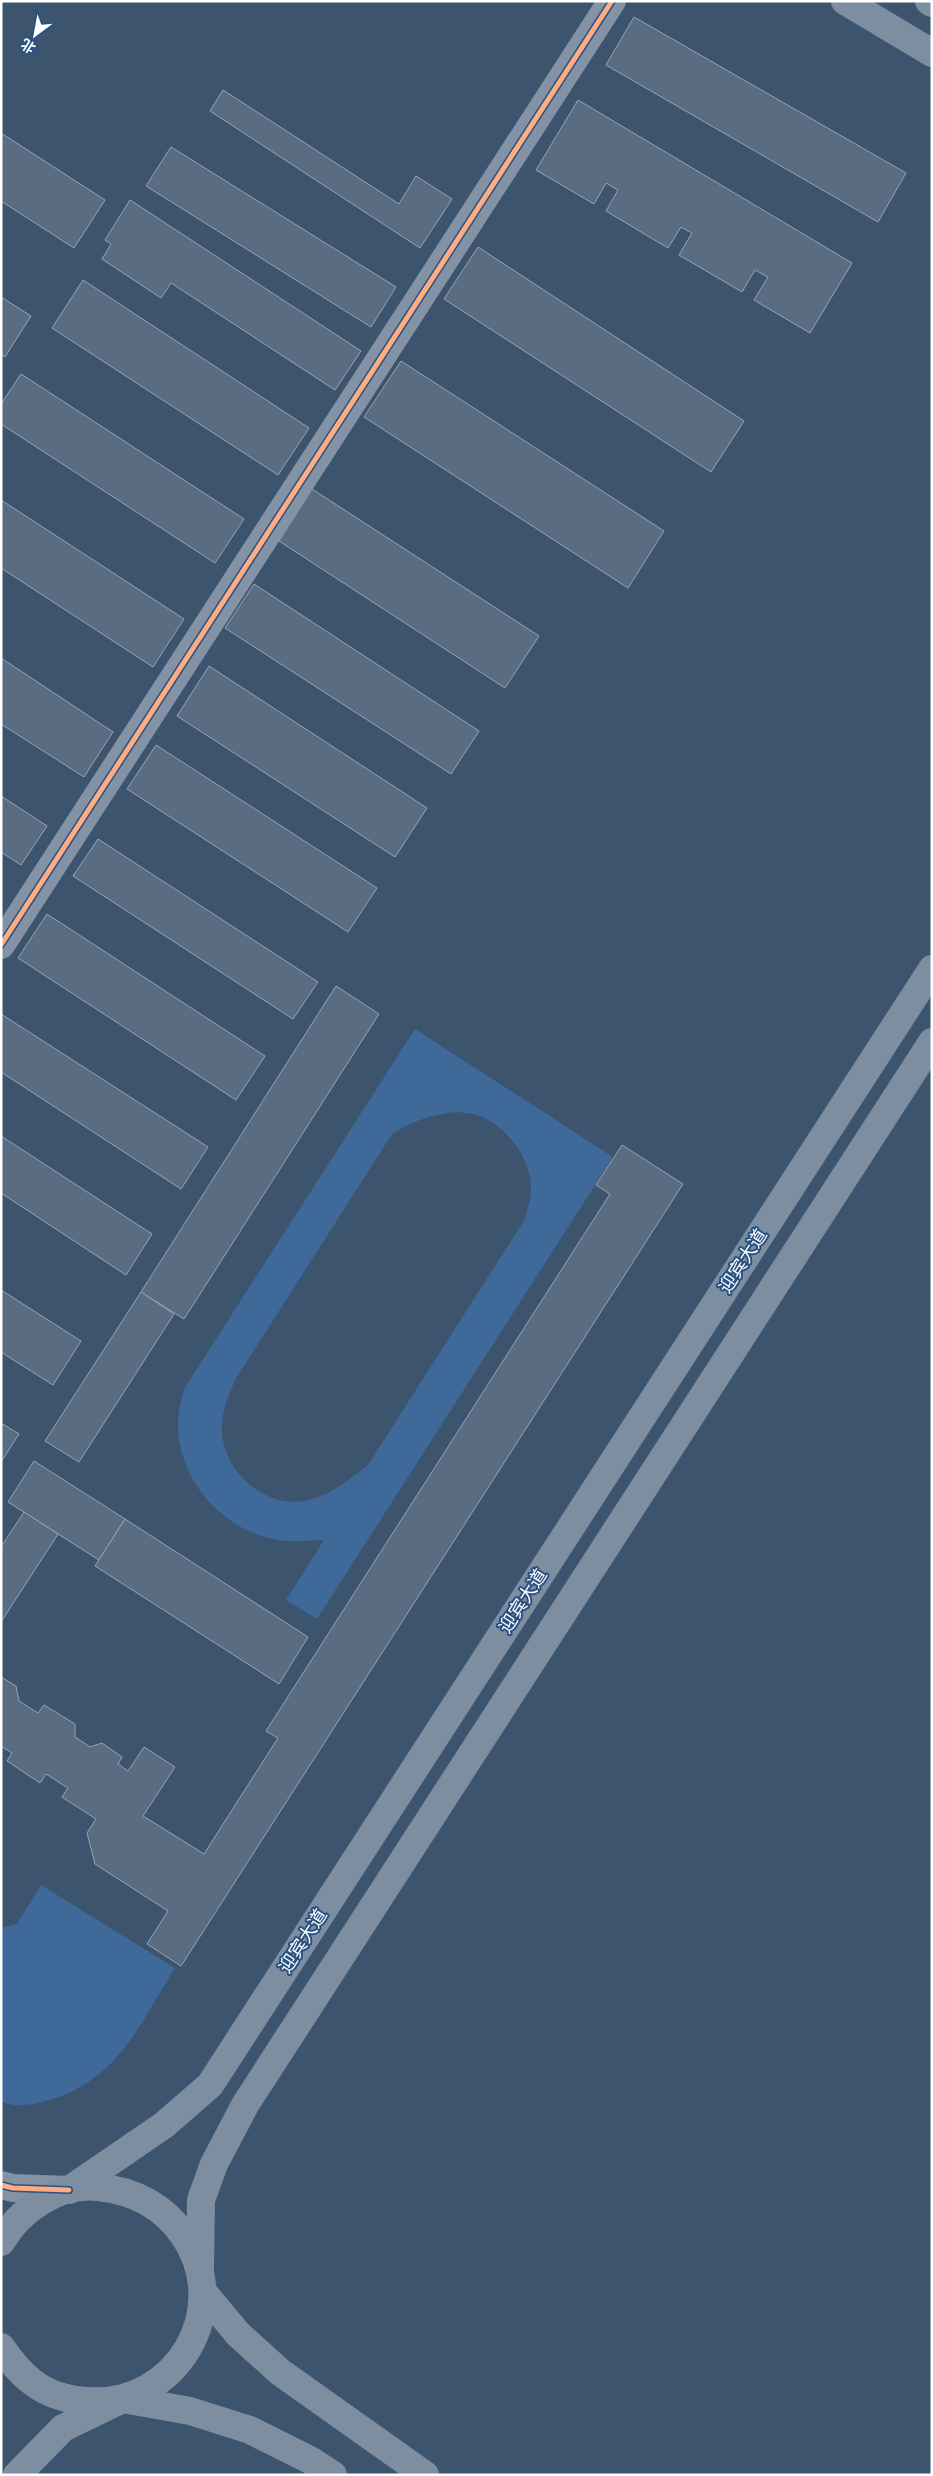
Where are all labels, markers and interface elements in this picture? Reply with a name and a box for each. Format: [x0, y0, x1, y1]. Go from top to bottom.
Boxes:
north arrow [10, 10, 60, 60]
text: 北 [17, 36, 38, 57]
street label: 迎宾大道 [713, 1224, 771, 1297]
street label: 迎宾大道 [493, 1564, 551, 1637]
street label: 迎宾大道 [273, 1904, 331, 1977]

